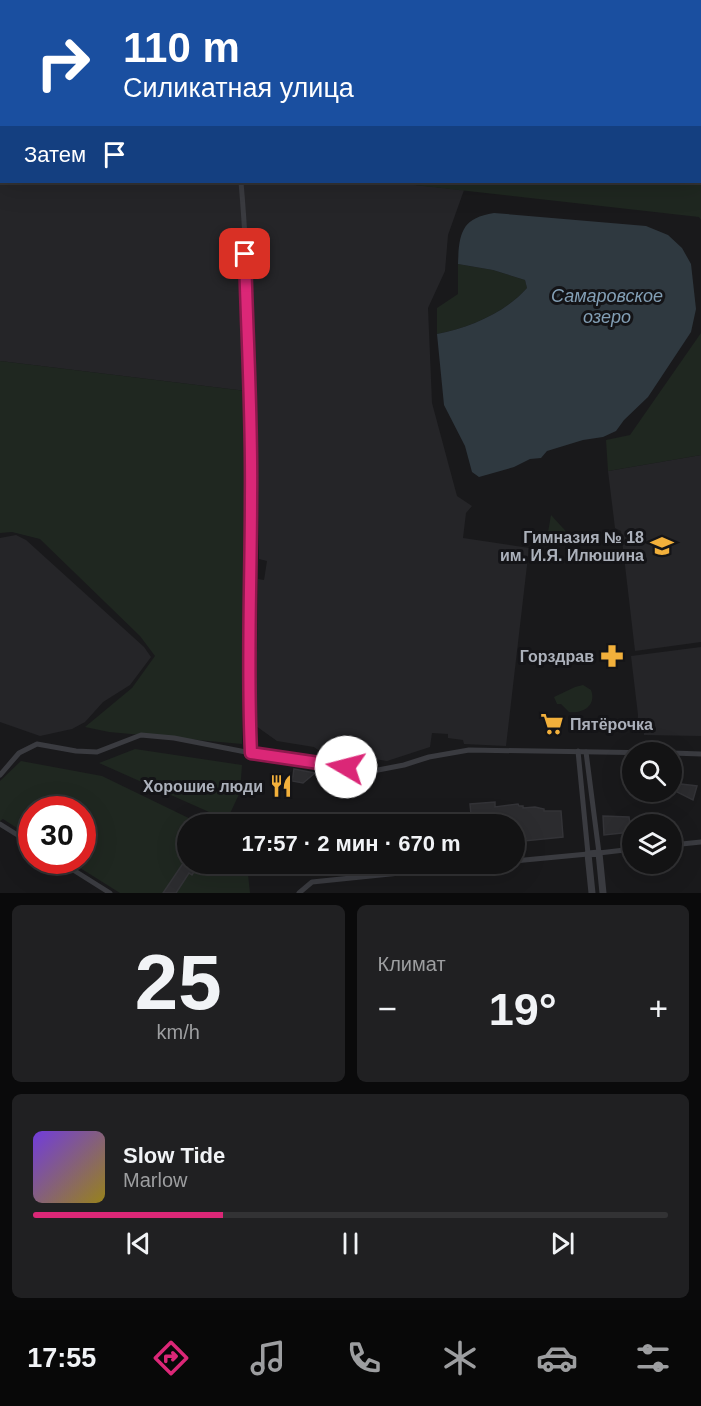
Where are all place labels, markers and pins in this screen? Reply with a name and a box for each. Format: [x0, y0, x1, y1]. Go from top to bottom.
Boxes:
pin [219, 228, 270, 279]
place label: Гимназия № 18 им. И.Я. Илюшина [500, 529, 644, 564]
school or university icon: Гимназия № 18 им. И.Я. Илюшина [649, 533, 675, 559]
pharmacy icon: Горздрав [599, 643, 625, 669]
place label: Горздрав [520, 648, 594, 665]
supermarket icon: Пятёрочка [539, 711, 565, 737]
place label: Пятёрочка [570, 716, 653, 733]
restaurant icon: Хорошие люди [268, 773, 294, 799]
place label: Хорошие люди [143, 778, 263, 795]

